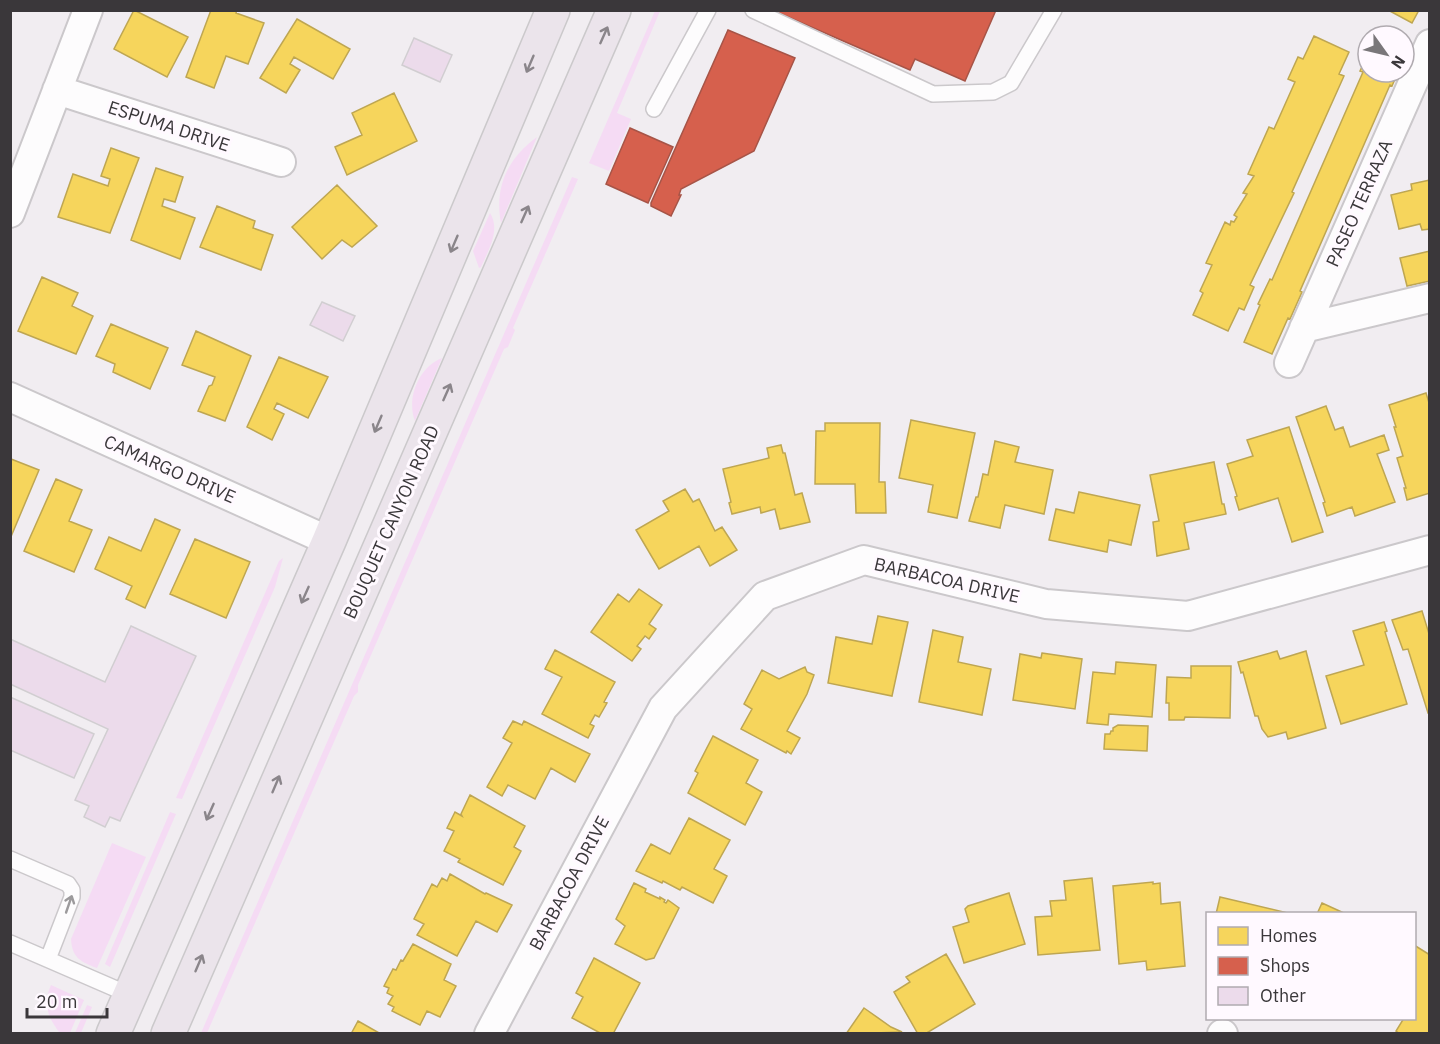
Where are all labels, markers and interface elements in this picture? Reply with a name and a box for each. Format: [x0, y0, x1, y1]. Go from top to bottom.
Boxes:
north arrow [1356, 24, 1416, 84]
one-way arrow [598, 26, 610, 44]
text: N [1387, 52, 1410, 73]
one-way arrow [524, 55, 536, 73]
street label: ESPUMA DRIVE [105, 95, 233, 157]
street label: PASEO TERRAZA [1321, 135, 1398, 270]
one-way arrow [520, 205, 532, 223]
one-way arrow [448, 235, 459, 253]
one-way arrow [442, 384, 453, 402]
one-way arrow [372, 414, 384, 432]
street label: BOUQUET CANYON ROAD [338, 422, 444, 622]
street label: CAMARGO DRIVE [100, 430, 240, 508]
street label: BARBACOA DRIVE [872, 552, 1022, 608]
one-way arrow [299, 585, 310, 603]
one-way arrow [271, 776, 283, 794]
one-way arrow [204, 802, 215, 820]
street label: BARBACOA DRIVE [524, 812, 614, 954]
one-way arrow [64, 895, 75, 914]
legend [1206, 912, 1416, 1020]
text: Homes [1260, 924, 1317, 947]
one-way arrow [194, 954, 205, 973]
text: Shops [1260, 954, 1310, 977]
scale bar [27, 981, 106, 1019]
text: Other [1260, 984, 1306, 1007]
text: 20 m [36, 990, 78, 1013]

